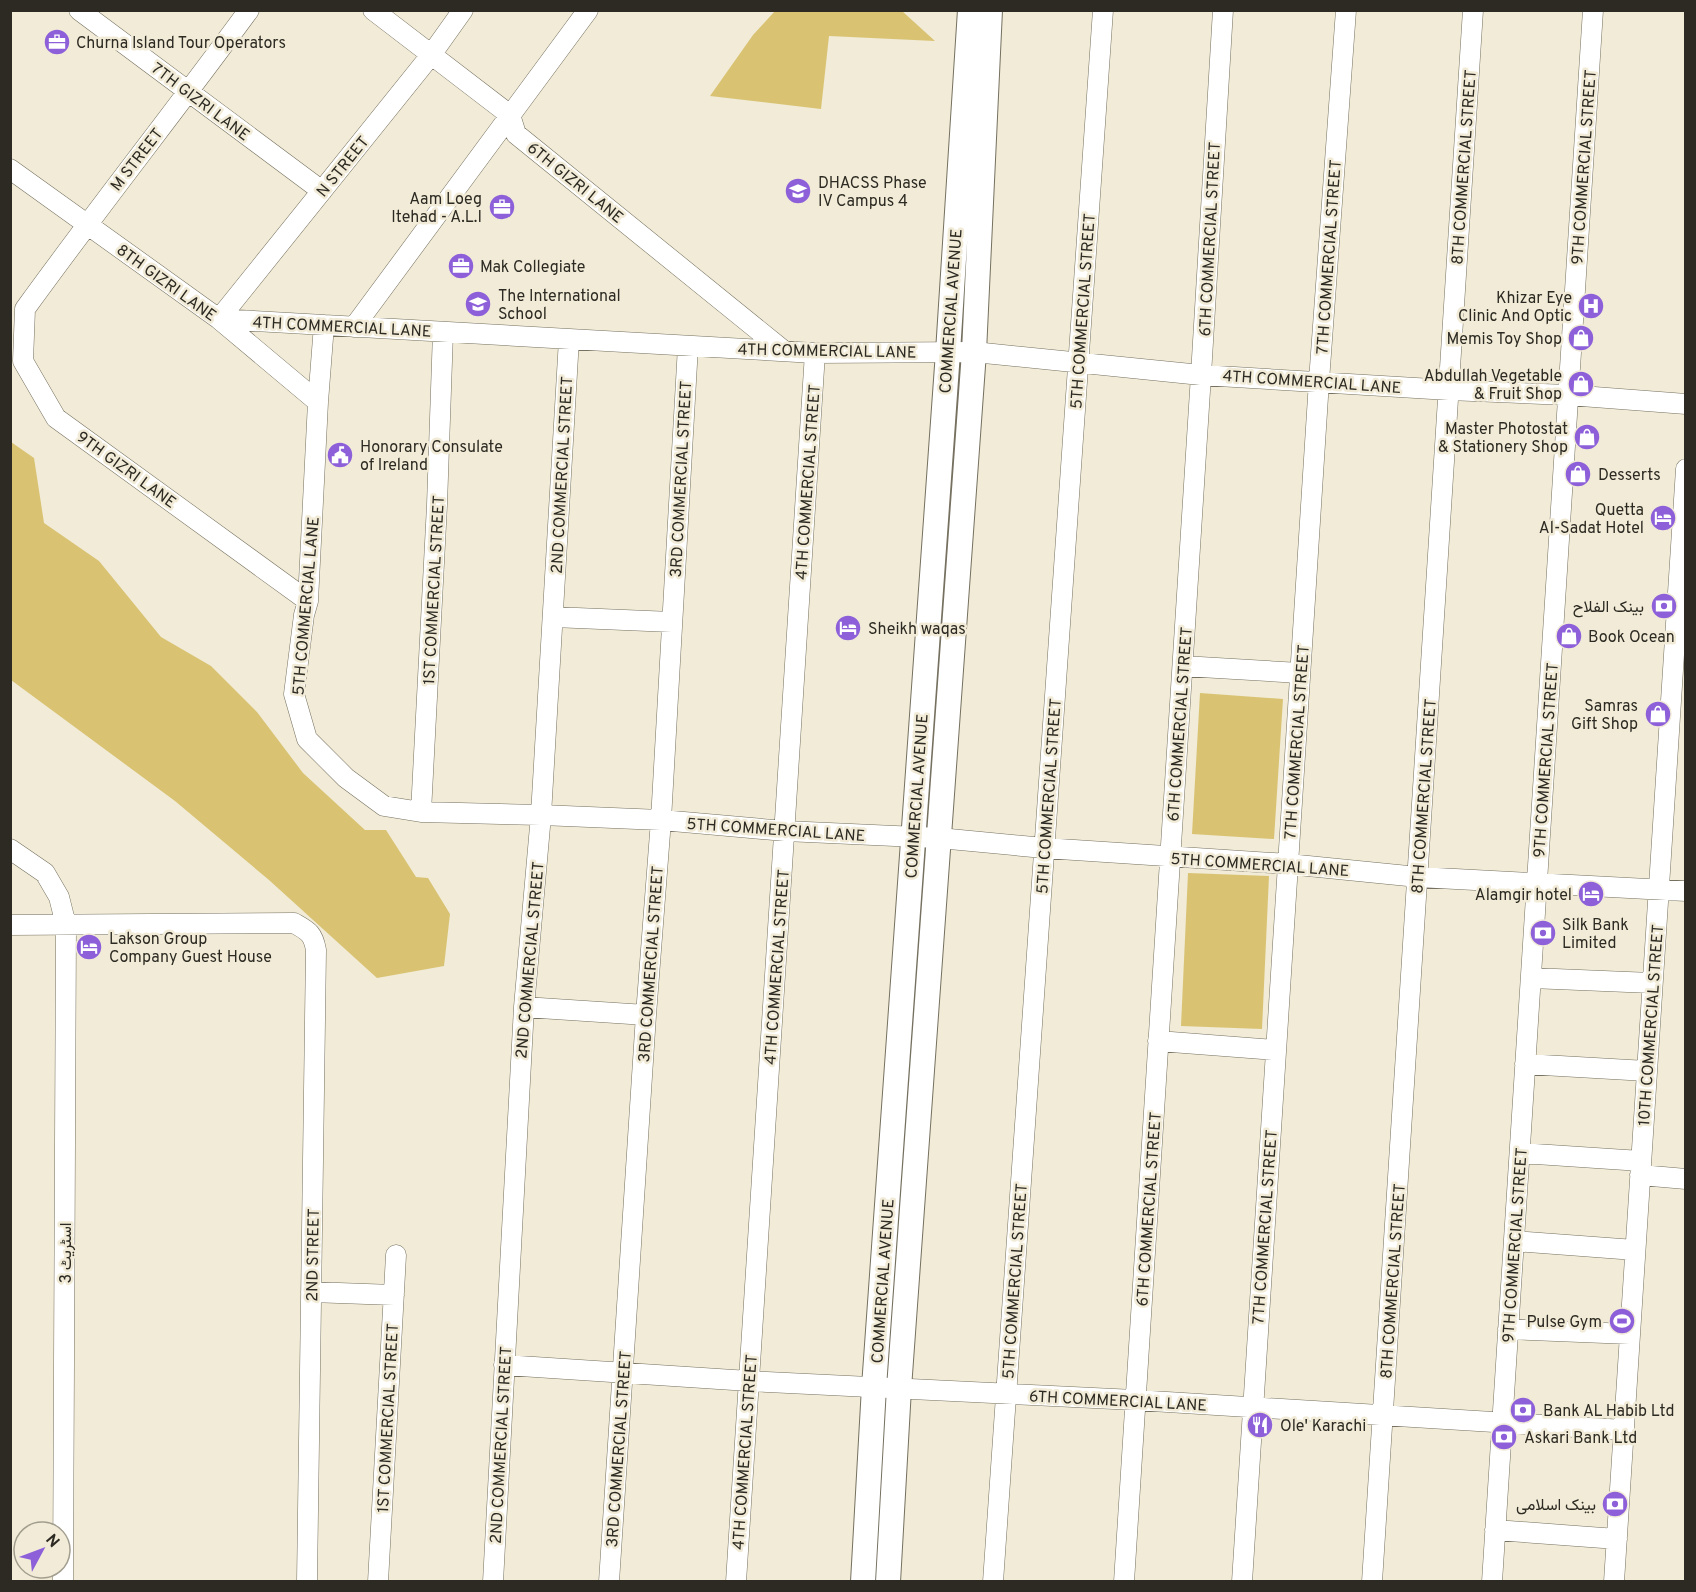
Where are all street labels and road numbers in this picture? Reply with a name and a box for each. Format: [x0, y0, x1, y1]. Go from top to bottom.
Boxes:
street label: 7TH GIZRI LANE [147, 59, 253, 146]
street label: 8TH COMMERCIAL STREET [1448, 69, 1482, 265]
street label: 9TH COMMERCIAL STREET [1568, 69, 1602, 265]
street label: M STREET [107, 125, 168, 196]
street label: N STREET [313, 133, 374, 202]
street label: 6TH GIZRI LANE [523, 139, 627, 228]
street label: 6TH COMMERCIAL STREET [1196, 141, 1226, 337]
street label: 7TH COMMERCIAL STREET [1313, 159, 1347, 355]
street label: 5TH COMMERCIAL STREET [1067, 213, 1101, 410]
street label: COMMERCIAL AVENUE [936, 228, 968, 394]
street label: 8TH GIZRI LANE [112, 241, 220, 327]
street label: 4TH COMMERCIAL LANE [252, 313, 432, 343]
street label: 4TH COMMERCIAL LANE [737, 340, 917, 364]
street label: 4TH COMMERCIAL LANE [1222, 367, 1402, 399]
street label: 2ND COMMERCIAL STREET [548, 376, 578, 574]
street label: 3RD COMMERCIAL STREET [667, 380, 697, 578]
street label: 4TH COMMERCIAL STREET [792, 384, 826, 581]
street label: 9TH GIZRI LANE [72, 428, 180, 513]
street label: 1ST COMMERCIAL STREET [420, 495, 450, 685]
street label: 5TH COMMERCIAL LANE [289, 516, 325, 696]
street label: 6TH COMMERCIAL STREET [1164, 626, 1198, 822]
street label: 7TH COMMERCIAL STREET [1281, 644, 1315, 840]
street label: 9TH COMMERCIAL STREET [1530, 662, 1564, 858]
street label: 5TH COMMERCIAL STREET [1033, 698, 1067, 895]
street label: 8TH COMMERCIAL STREET [1408, 698, 1442, 894]
street label: COMMERCIAL AVENUE [902, 713, 934, 879]
street label: 5TH COMMERCIAL LANE [686, 815, 866, 847]
street label: 5TH COMMERCIAL LANE [1170, 850, 1350, 882]
street label: 2ND COMMERCIAL STREET [512, 861, 550, 1060]
street label: 3RD COMMERCIAL STREET [635, 865, 669, 1063]
street label: 4TH COMMERCIAL STREET [761, 869, 795, 1066]
street label: 10TH COMMERCIAL STREET [1635, 924, 1669, 1127]
street label: 6TH COMMERCIAL STREET [1133, 1111, 1167, 1307]
street label: 7TH COMMERCIAL STREET [1249, 1129, 1283, 1325]
street label: 9TH COMMERCIAL STREET [1499, 1147, 1533, 1343]
street label: 5TH COMMERCIAL STREET [999, 1183, 1033, 1380]
street label: 8TH COMMERCIAL STREET [1377, 1183, 1411, 1379]
street label: COMMERCIAL AVENUE [868, 1198, 900, 1364]
street label: 2ND STREET [303, 1208, 325, 1302]
street label: اسٹریٹ 3 [57, 1222, 77, 1284]
street label: 1ST COMMERCIAL STREET [374, 1323, 404, 1513]
street label: 2ND COMMERCIAL STREET [487, 1346, 517, 1544]
street label: 3RD COMMERCIAL STREET [603, 1350, 637, 1548]
street label: 4TH COMMERCIAL STREET [729, 1354, 763, 1551]
street label: 6TH COMMERCIAL LANE [1028, 1387, 1207, 1417]

